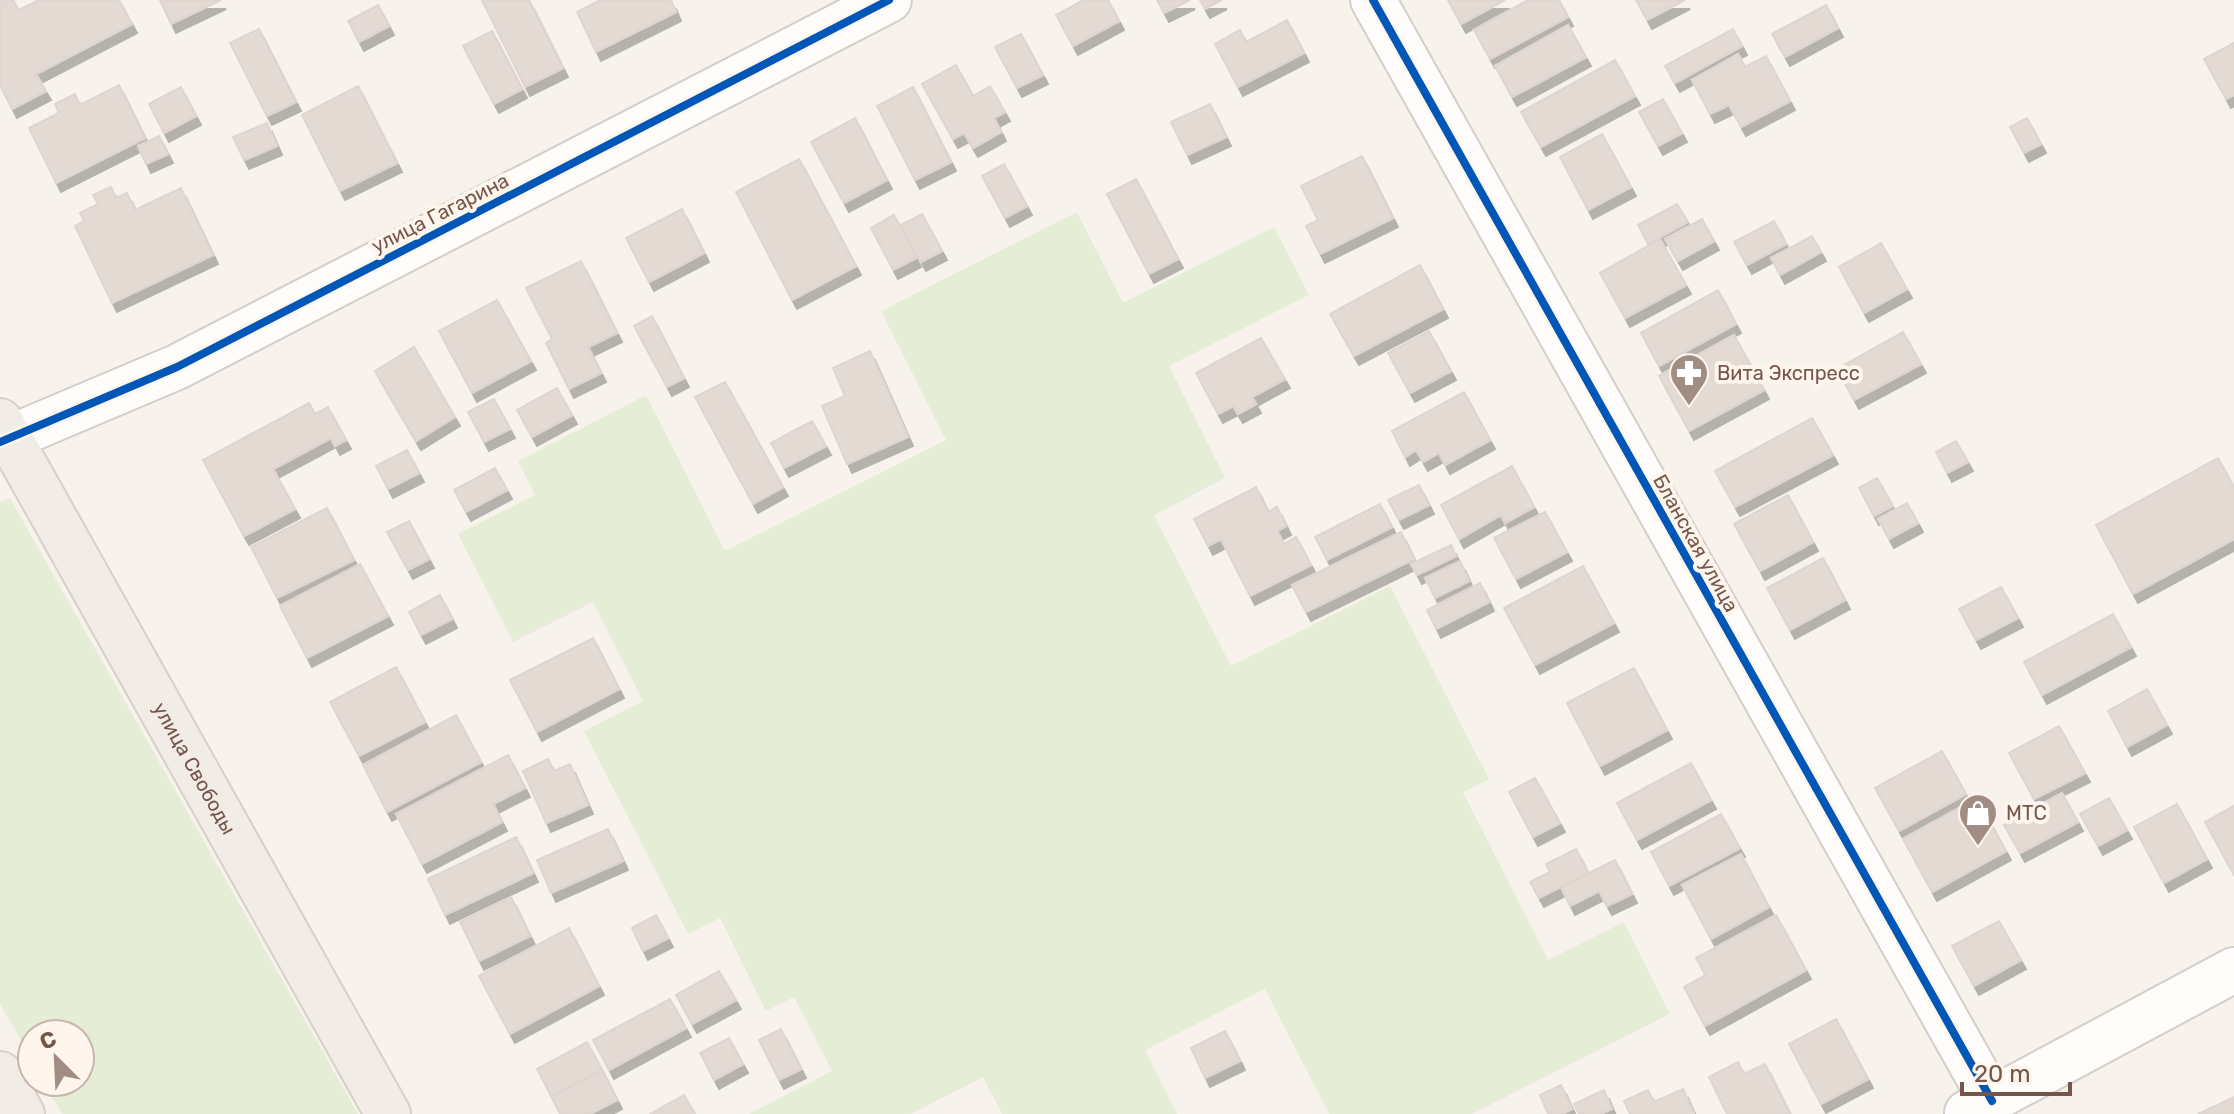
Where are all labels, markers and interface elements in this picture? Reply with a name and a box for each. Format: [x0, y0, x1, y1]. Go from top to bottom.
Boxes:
street label: улица Гагарина [367, 168, 513, 258]
pharmacy icon: Вита Экспресс [1668, 352, 1710, 407]
place label: Вита Экспресс [1717, 361, 1860, 385]
street label: Бланская улица [1648, 470, 1744, 616]
street label: улица Свободы [148, 698, 241, 839]
shop icon: МТС [1957, 792, 1999, 847]
place label: МТС [2006, 801, 2047, 825]
north arrow [16, 1018, 96, 1098]
text: С [36, 1025, 61, 1056]
scale bar [1962, 1046, 2070, 1096]
text: 20 m [1974, 1060, 2031, 1088]

